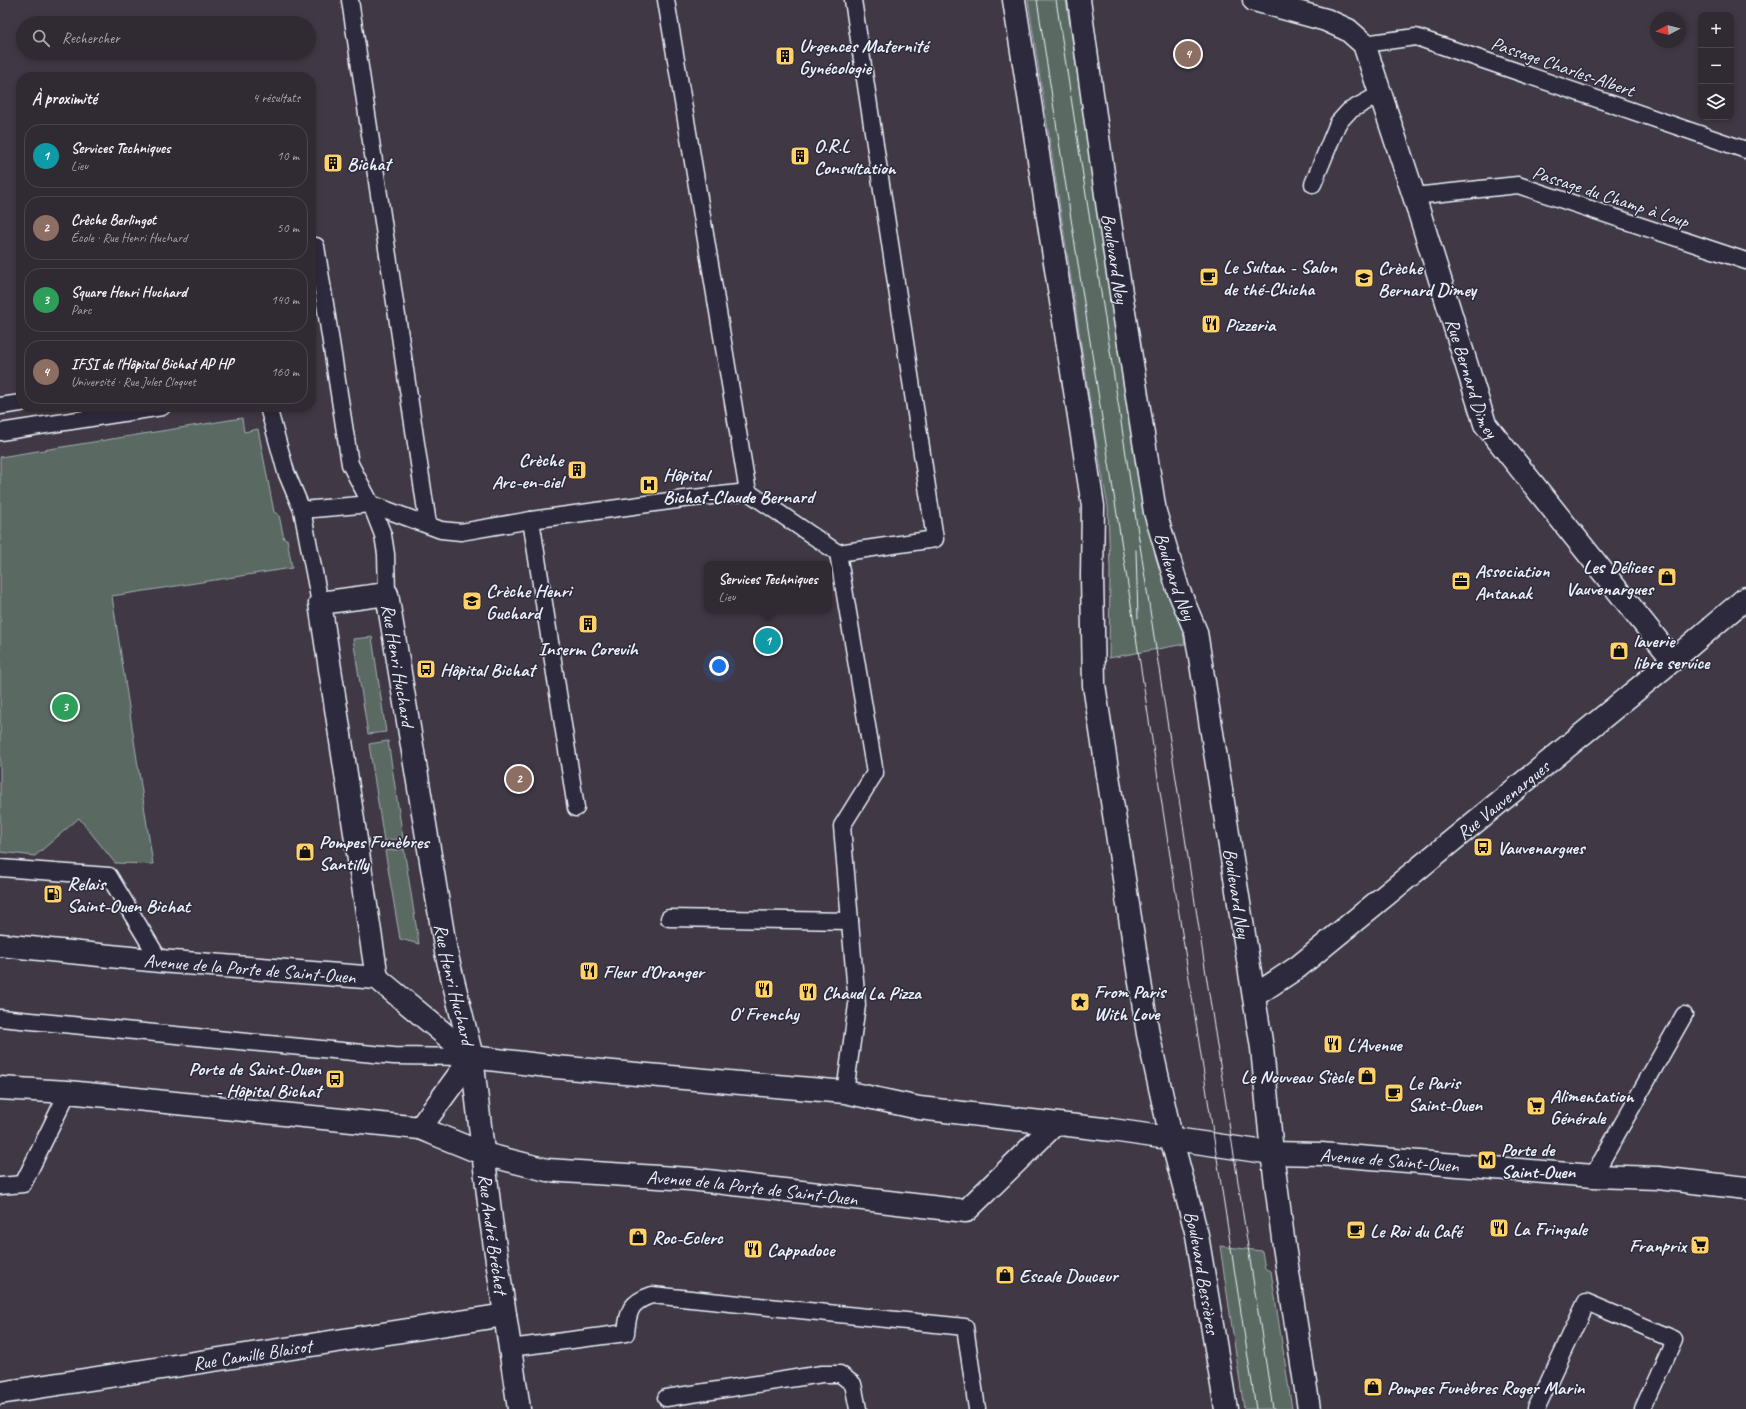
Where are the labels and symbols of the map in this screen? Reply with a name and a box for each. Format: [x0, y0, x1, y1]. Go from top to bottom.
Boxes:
north arrow [1650, 12, 1686, 48]
street label: Passage Charles-Albert [1488, 31, 1639, 103]
place label: Urgences Maternité Gynécologie [799, 34, 931, 80]
pin: 4 [1175, 39, 1201, 69]
building icon: Urgences Maternité Gynécologie [774, 45, 796, 67]
place label: O.R.L Consultation [814, 134, 897, 180]
building icon: O.R.L Consultation [789, 145, 811, 167]
building icon: Bichat [322, 152, 344, 174]
place label: Bichat [347, 152, 393, 176]
street label: Passage du Champ à Loup [1530, 160, 1693, 234]
street label: Boulevard Ney [1096, 212, 1134, 307]
place label: Le Sultan - Salon de thé-Chicha [1223, 255, 1337, 301]
place label: Crèche Bernard Dimey [1378, 256, 1479, 302]
cafe icon: Le Sultan - Salon de thé-Chicha [1198, 266, 1220, 288]
school or university icon: Crèche Bernard Dimey [1353, 267, 1375, 289]
restaurant icon: Pizzeria [1200, 313, 1222, 335]
place label: Pizzeria [1225, 313, 1277, 337]
street label: Rue Bernard Dimey [1440, 315, 1504, 445]
place label: Crèche Arc-en-ciel [492, 448, 567, 494]
building icon: Crèche Arc-en-ciel [566, 459, 588, 481]
place label: Hôpital Bichat-Claude Bernard [663, 463, 817, 509]
hospital icon: Hôpital Bichat-Claude Bernard [638, 474, 660, 496]
street label: Boulevard Ney [1149, 530, 1201, 625]
place label: Les Délices Vauvenargues [1566, 555, 1655, 601]
place label: Association Antanak [1475, 559, 1550, 605]
shop icon: Les Délices Vauvenargues [1656, 566, 1678, 588]
office icon: Association Antanak [1450, 570, 1472, 592]
place label: Crèche Henri Guchard [486, 579, 574, 625]
school or university icon: Crèche Henri Guchard [461, 590, 483, 612]
street label: Rue Henri Huchard [376, 602, 420, 731]
building icon: Inserm Corevih [577, 613, 599, 635]
pin: 1 [755, 626, 781, 656]
place label: laverie libre service [1633, 629, 1711, 675]
place label: Inserm Corevih [538, 637, 639, 661]
shop icon: laverie libre service [1608, 640, 1630, 662]
your location [709, 656, 729, 676]
bus stop icon: Hôpital Bichat [415, 658, 437, 680]
place label: Hôpital Bichat [440, 658, 537, 682]
pin: 3 [52, 692, 78, 722]
street label: Rue Vauvenargues [1452, 754, 1556, 845]
pin: 2 [506, 764, 532, 794]
place label: Pompes Funèbres Santilly [319, 830, 431, 876]
bus stop icon: Vauvenargues [1472, 836, 1494, 858]
place label: Vauvenargues [1497, 836, 1587, 860]
shop icon: Pompes Funèbres Santilly [294, 841, 316, 863]
street label: Boulevard Ney [1217, 847, 1256, 941]
place label: Relais Saint-Ouen Bichat [67, 872, 192, 918]
fuel station icon: Relais Saint-Ouen Bichat [42, 883, 64, 905]
street label: Rue Henri Huchard [429, 922, 480, 1050]
street label: Avenue de la Porte de Saint-Ouen [143, 948, 357, 989]
restaurant icon: Fleur d’Oranger [578, 960, 600, 982]
place label: Fleur d’Oranger [603, 960, 706, 984]
restaurant icon: O' Frenchy [753, 978, 775, 1000]
place label: From Paris With Love [1094, 980, 1168, 1026]
restaurant icon: Chaud La Pizza [797, 981, 819, 1003]
place label: Chaud La Pizza [822, 981, 922, 1005]
place icon: From Paris With Love [1069, 991, 1091, 1013]
place label: O' Frenchy [729, 1002, 800, 1026]
restaurant icon: L'Avenue [1322, 1033, 1344, 1055]
place label: L'Avenue [1347, 1033, 1403, 1057]
place label: Porte de Saint-Ouen - Hôpital Bichat [189, 1057, 324, 1103]
place label: Le Nouveau Siècle [1241, 1065, 1355, 1089]
shop icon: Le Nouveau Siècle [1356, 1065, 1378, 1087]
bus stop icon: Porte de Saint-Ouen - Hôpital Bichat [324, 1068, 346, 1090]
place label: Le Paris Saint-Ouen [1408, 1071, 1484, 1117]
cafe icon: Le Paris Saint-Ouen [1383, 1082, 1405, 1104]
place label: Alimentation Générale [1550, 1084, 1635, 1130]
supermarket icon: Alimentation Générale [1525, 1095, 1547, 1117]
place label: Porte de Saint-Ouen [1501, 1138, 1577, 1184]
street label: Avenue de Saint-Ouen [1319, 1143, 1460, 1178]
metro station icon: Porte de Saint-Ouen [1476, 1149, 1498, 1171]
street label: Avenue de la Porte de Saint-Ouen [646, 1165, 859, 1211]
street label: Rue André Bréchet [473, 1172, 513, 1298]
street label: Boulevard Bessières [1178, 1208, 1225, 1337]
restaurant icon: La Fringale [1488, 1217, 1510, 1239]
place label: La Fringale [1513, 1217, 1589, 1241]
cafe icon: Le Roi du Café [1345, 1219, 1367, 1241]
place label: Le Roi du Café [1370, 1219, 1464, 1243]
shop icon: Roc-Eclerc [627, 1226, 649, 1248]
place label: Roc-Eclerc [652, 1226, 724, 1250]
place label: Franprix [1629, 1234, 1687, 1258]
supermarket icon: Franprix [1689, 1234, 1711, 1256]
restaurant icon: Cappadoce [742, 1238, 764, 1260]
place label: Cappadoce [767, 1238, 836, 1262]
shop icon: Escale Douceur [994, 1264, 1016, 1286]
place label: Escale Douceur [1019, 1264, 1120, 1288]
street label: Rue Camille Blaisot [191, 1334, 316, 1376]
shop icon: Pompes Funèbres Roger Marin [1362, 1376, 1384, 1398]
place label: Pompes Funèbres Roger Marin [1387, 1376, 1586, 1400]

